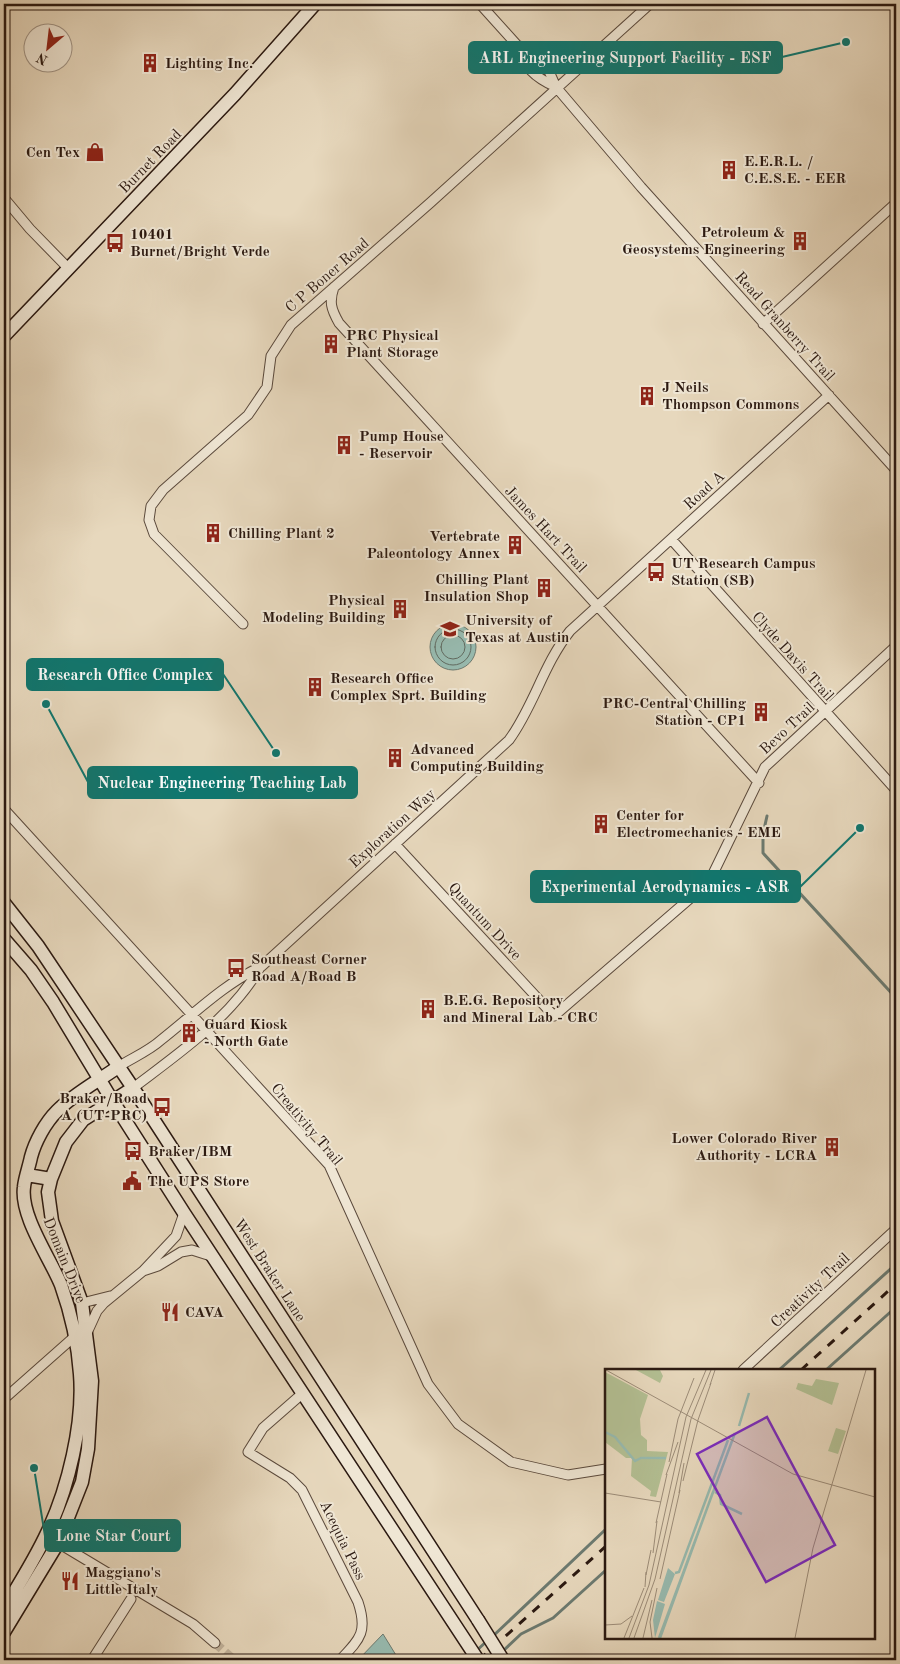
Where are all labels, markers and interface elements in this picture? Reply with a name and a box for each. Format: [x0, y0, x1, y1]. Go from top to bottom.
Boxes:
north arrow [22, 22, 72, 72]
callout: ARL Engineering Support Facility - ESF [469, 42, 782, 73]
text: N [34, 50, 50, 67]
text: ARL Engineering Support Facility - ESF [479, 51, 772, 67]
building icon: Lighting Inc. [139, 52, 161, 74]
place label: Lighting Inc. [165, 57, 253, 72]
street label: Burnet Road [117, 127, 185, 197]
shop icon: Cen Tex [84, 141, 106, 163]
place label: Cen Tex [26, 146, 80, 161]
place label: E.E.R.L. / C.E.S.E. - EER [744, 155, 846, 187]
building icon: E.E.R.L. / C.E.S.E. - EER [718, 159, 740, 181]
place label: Petroleum & Geosystems Engineering [622, 226, 786, 258]
place label: 10401 Burnet/Bright Verde [130, 228, 270, 260]
building icon: Petroleum & Geosystems Engineering [789, 230, 811, 252]
bus stop icon: 10401 Burnet/Bright Verde [104, 232, 126, 254]
street label: C P Boner Road [283, 236, 373, 316]
street label: Read Granberry Trail [731, 270, 837, 384]
place label: PRC Physical Plant Storage [346, 329, 439, 361]
building icon: PRC Physical Plant Storage [320, 333, 342, 355]
place label: J Neils Thompson Commons [662, 381, 799, 413]
building icon: J Neils Thompson Commons [636, 385, 658, 407]
place label: Pump House - Reservoir [359, 430, 444, 462]
building icon: Pump House - Reservoir [333, 434, 355, 456]
street label: Road A [682, 469, 729, 513]
street label: James Hart Trail [501, 484, 589, 576]
building icon: Chilling Plant 2 [202, 522, 224, 544]
place label: Chilling Plant 2 [228, 527, 335, 542]
place label: Vertebrate Paleontology Annex [366, 530, 500, 562]
building icon: Vertebrate Paleontology Annex [504, 534, 526, 556]
place label: UT Research Campus Station (SB) [671, 557, 816, 589]
bus stop icon: UT Research Campus Station (SB) [645, 561, 667, 583]
place label: Chilling Plant Insulation Shop [424, 573, 530, 605]
building icon: Chilling Plant Insulation Shop [533, 577, 555, 599]
place label: Physical Modeling Building [262, 594, 386, 626]
building icon: Physical Modeling Building [389, 598, 411, 620]
street label: Clyde Davis Trail [748, 610, 836, 704]
place label: University of Texas at Austin [465, 614, 569, 646]
school or university icon: University of Texas at Austin [439, 618, 461, 640]
callout: Research Office Complex [27, 659, 223, 690]
text: Research Office Complex [37, 668, 213, 684]
place label: Research Office Complex Sprt. Building [330, 672, 487, 704]
building icon: Research Office Complex Sprt. Building [304, 676, 326, 698]
place label: PRC-Central Chilling Station - CP1 [602, 697, 747, 729]
street label: Bevo Trail [758, 700, 818, 758]
building icon: PRC-Central Chilling Station - CP1 [750, 701, 772, 723]
place label: Advanced Computing Building [410, 743, 544, 775]
building icon: Advanced Computing Building [384, 747, 406, 769]
callout: Nuclear Engineering Teaching Lab [88, 767, 357, 798]
text: Nuclear Engineering Teaching Lab [98, 776, 346, 792]
street label: Exploration Way [347, 787, 439, 871]
place label: Center for Electromechanics - EME [616, 809, 781, 841]
building icon: Center for Electromechanics - EME [590, 813, 612, 835]
callout: Experimental Aerodynamics - ASR [531, 871, 800, 902]
text: Experimental Aerodynamics - ASR [541, 880, 790, 896]
street label: Quantum Drive [445, 881, 523, 964]
place label: Southeast Corner Road A/Road B [251, 953, 367, 985]
bus stop icon: Southeast Corner Road A/Road B [225, 957, 247, 979]
place label: B.E.G. Repository and Mineral Lab - CRC [443, 994, 598, 1026]
building icon: B.E.G. Repository and Mineral Lab - CRC [417, 998, 439, 1020]
place label: Guard Kiosk - North Gate [204, 1018, 288, 1050]
building icon: Guard Kiosk - North Gate [178, 1022, 200, 1044]
street label: Creativity Trail [267, 1081, 344, 1169]
place label: Braker/Road A (UT-PRC) [59, 1092, 147, 1124]
bus stop icon: Braker/Road A (UT-PRC) [151, 1096, 173, 1118]
place label: Lower Colorado River Authority - LCRA [671, 1132, 817, 1164]
building icon: Lower Colorado River Authority - LCRA [821, 1136, 843, 1158]
bus stop icon: Braker/IBM [122, 1140, 144, 1162]
place label: Braker/IBM [148, 1145, 232, 1160]
public building icon: The UPS Store [121, 1170, 143, 1192]
place label: The UPS Store [147, 1175, 249, 1190]
street label: Domain Drive [40, 1216, 88, 1306]
street label: West Braker Lane [230, 1217, 307, 1325]
street label: Creativity Trail [769, 1251, 853, 1331]
restaurant icon: CAVA [159, 1301, 181, 1323]
place label: CAVA [185, 1306, 224, 1321]
inset map [605, 1369, 875, 1639]
street label: Acequia Pass [316, 1499, 367, 1583]
callout: Lone Star Court [45, 1520, 180, 1551]
text: Lone Star Court [55, 1529, 171, 1545]
place label: Maggiano's Little Italy [85, 1566, 161, 1598]
restaurant icon: Maggiano's Little Italy [59, 1570, 81, 1592]

